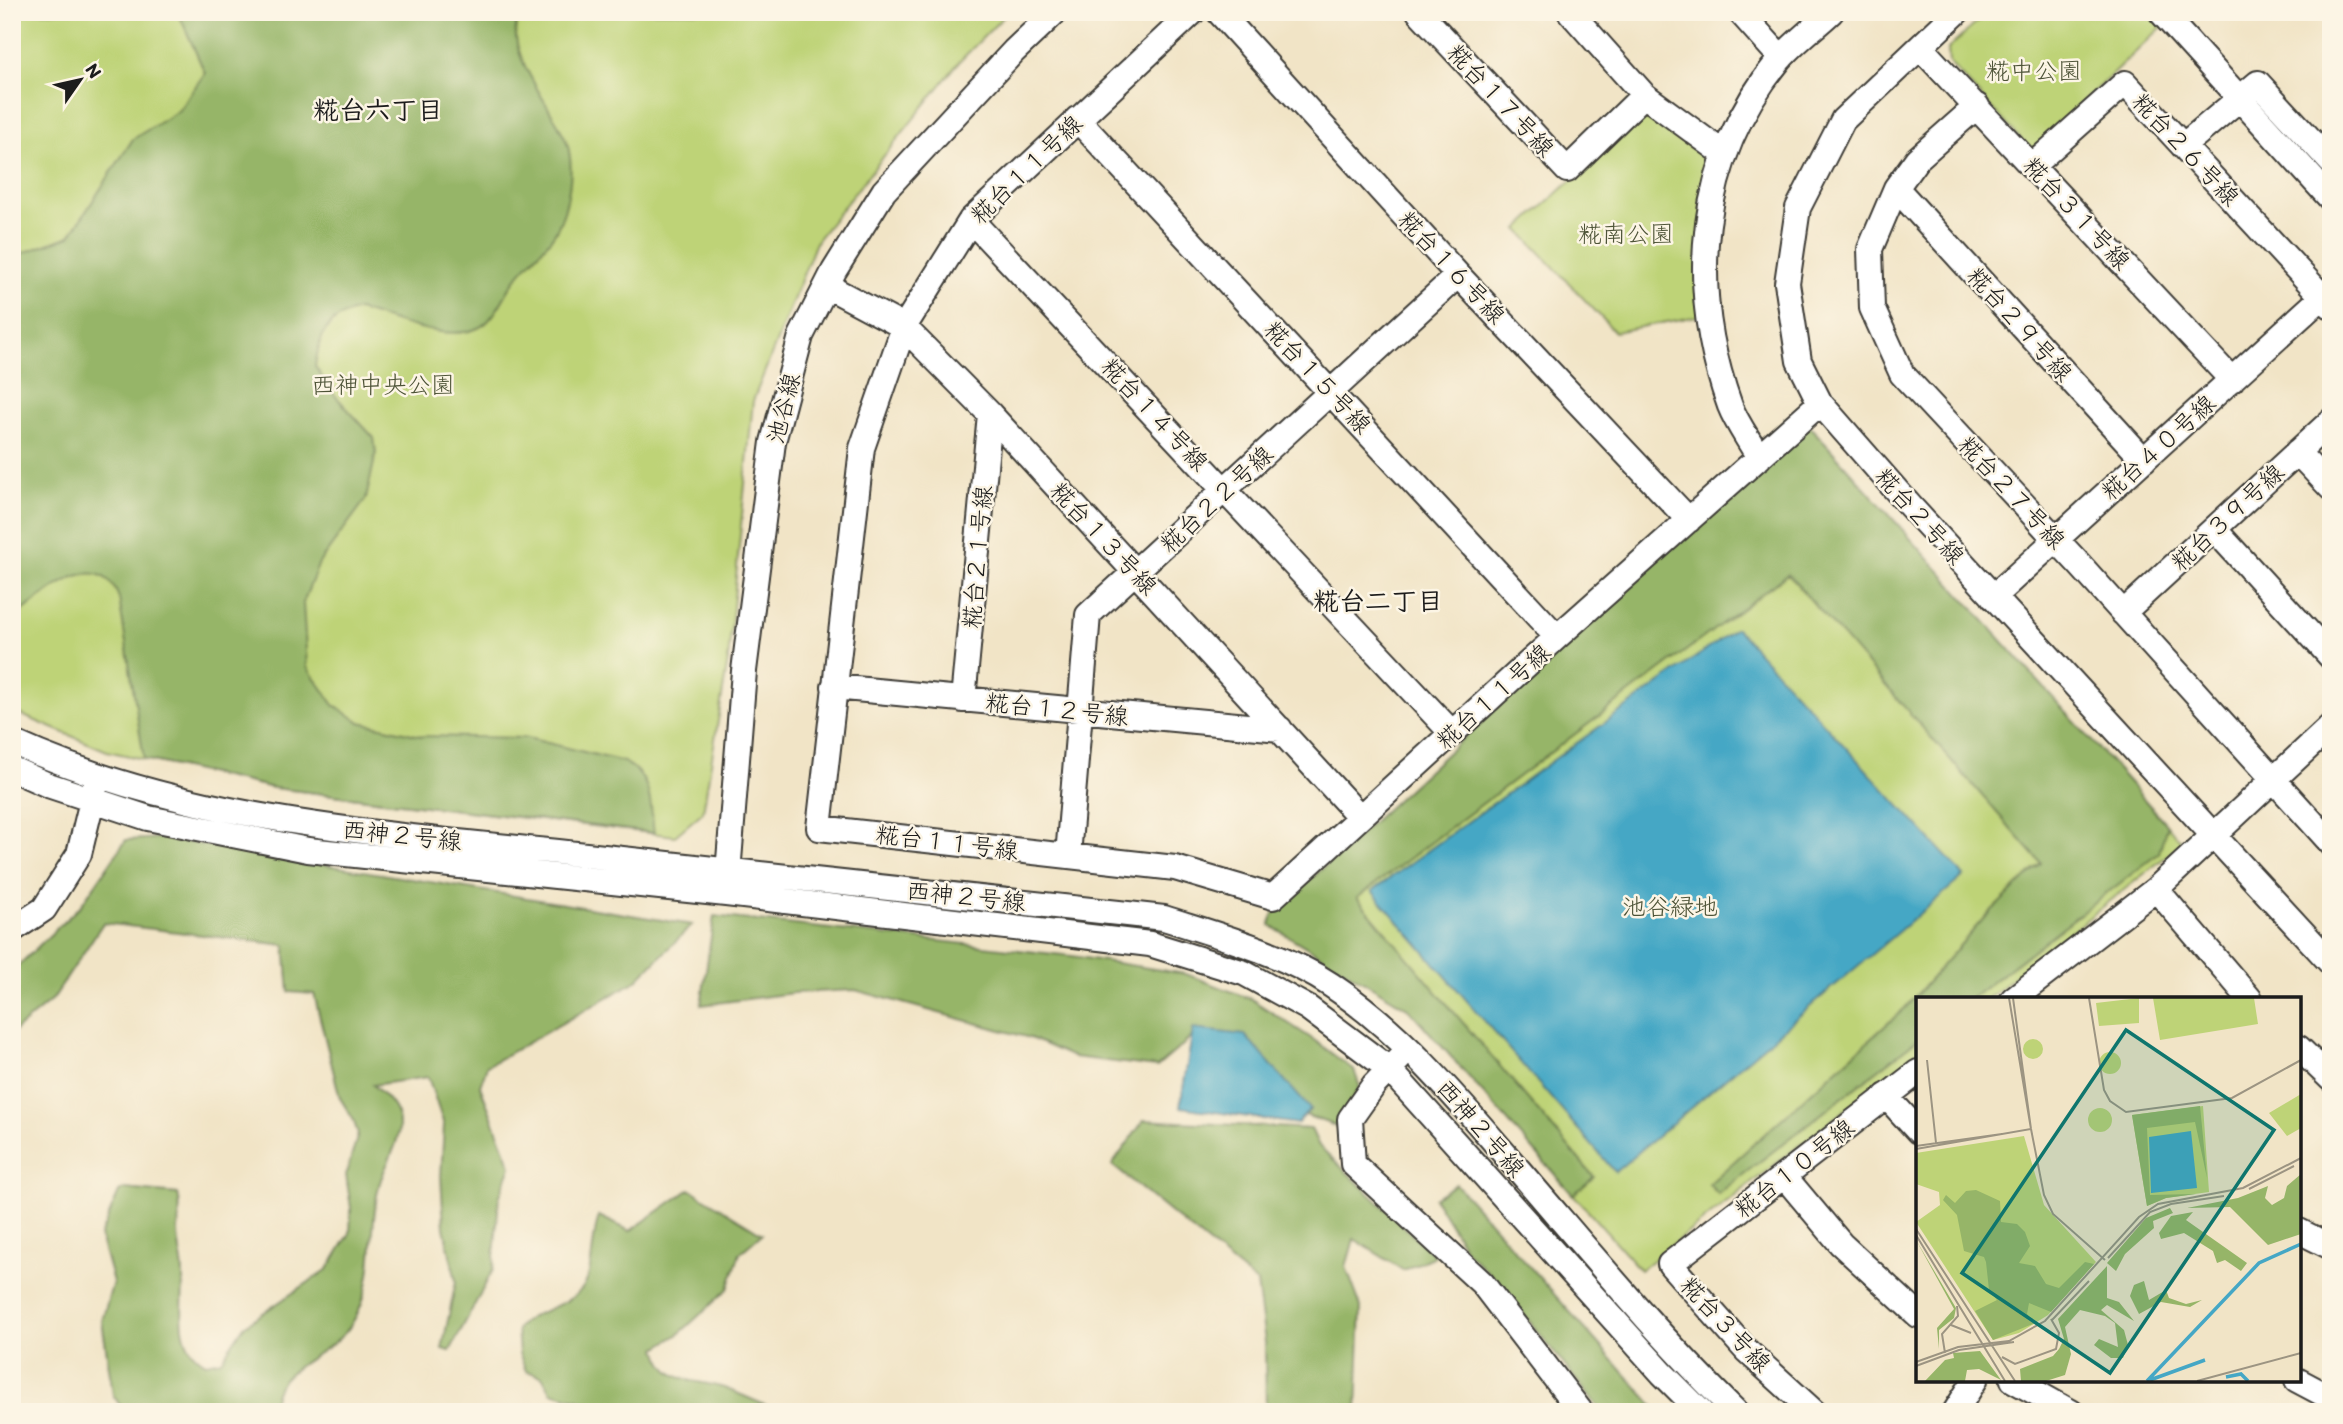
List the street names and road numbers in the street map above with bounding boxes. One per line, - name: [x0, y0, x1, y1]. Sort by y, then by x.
- street label: 糀台１７号線: [1441, 37, 1561, 163]
- street label: 糀台２６号線: [2126, 86, 2246, 212]
- street label: 糀台１１号線: [964, 109, 1088, 229]
- street label: 糀台３１号線: [2017, 150, 2137, 276]
- street label: 糀台１６号線: [1392, 204, 1512, 330]
- street label: 糀台２９号線: [1961, 261, 2079, 387]
- street label: 糀台１５号線: [1258, 314, 1378, 440]
- street label: 糀台１４号線: [1095, 351, 1215, 477]
- street label: 池谷線: [760, 370, 806, 446]
- street label: 糀台４０号線: [2095, 388, 2221, 506]
- street label: 糀台２７号線: [1952, 429, 2072, 555]
- street label: 糀台２２号線: [1153, 439, 1279, 559]
- street label: 糀台３９号線: [2164, 457, 2290, 577]
- street label: 糀台２号線: [1869, 462, 1971, 570]
- street label: 糀台１３号線: [1044, 475, 1164, 601]
- street label: 糀台２１号線: [956, 484, 998, 630]
- street label: 糀台１１号線: [1430, 637, 1556, 755]
- street label: 糀台１２号線: [984, 687, 1130, 731]
- street label: 西神２号線: [341, 814, 463, 856]
- street label: 糀台１１号線: [874, 819, 1020, 865]
- street label: 西神２号線: [905, 875, 1027, 917]
- street label: 西神２号線: [1431, 1073, 1531, 1183]
- street label: 糀台１０号線: [1728, 1112, 1860, 1224]
- street label: 糀台３号線: [1674, 1270, 1778, 1378]

